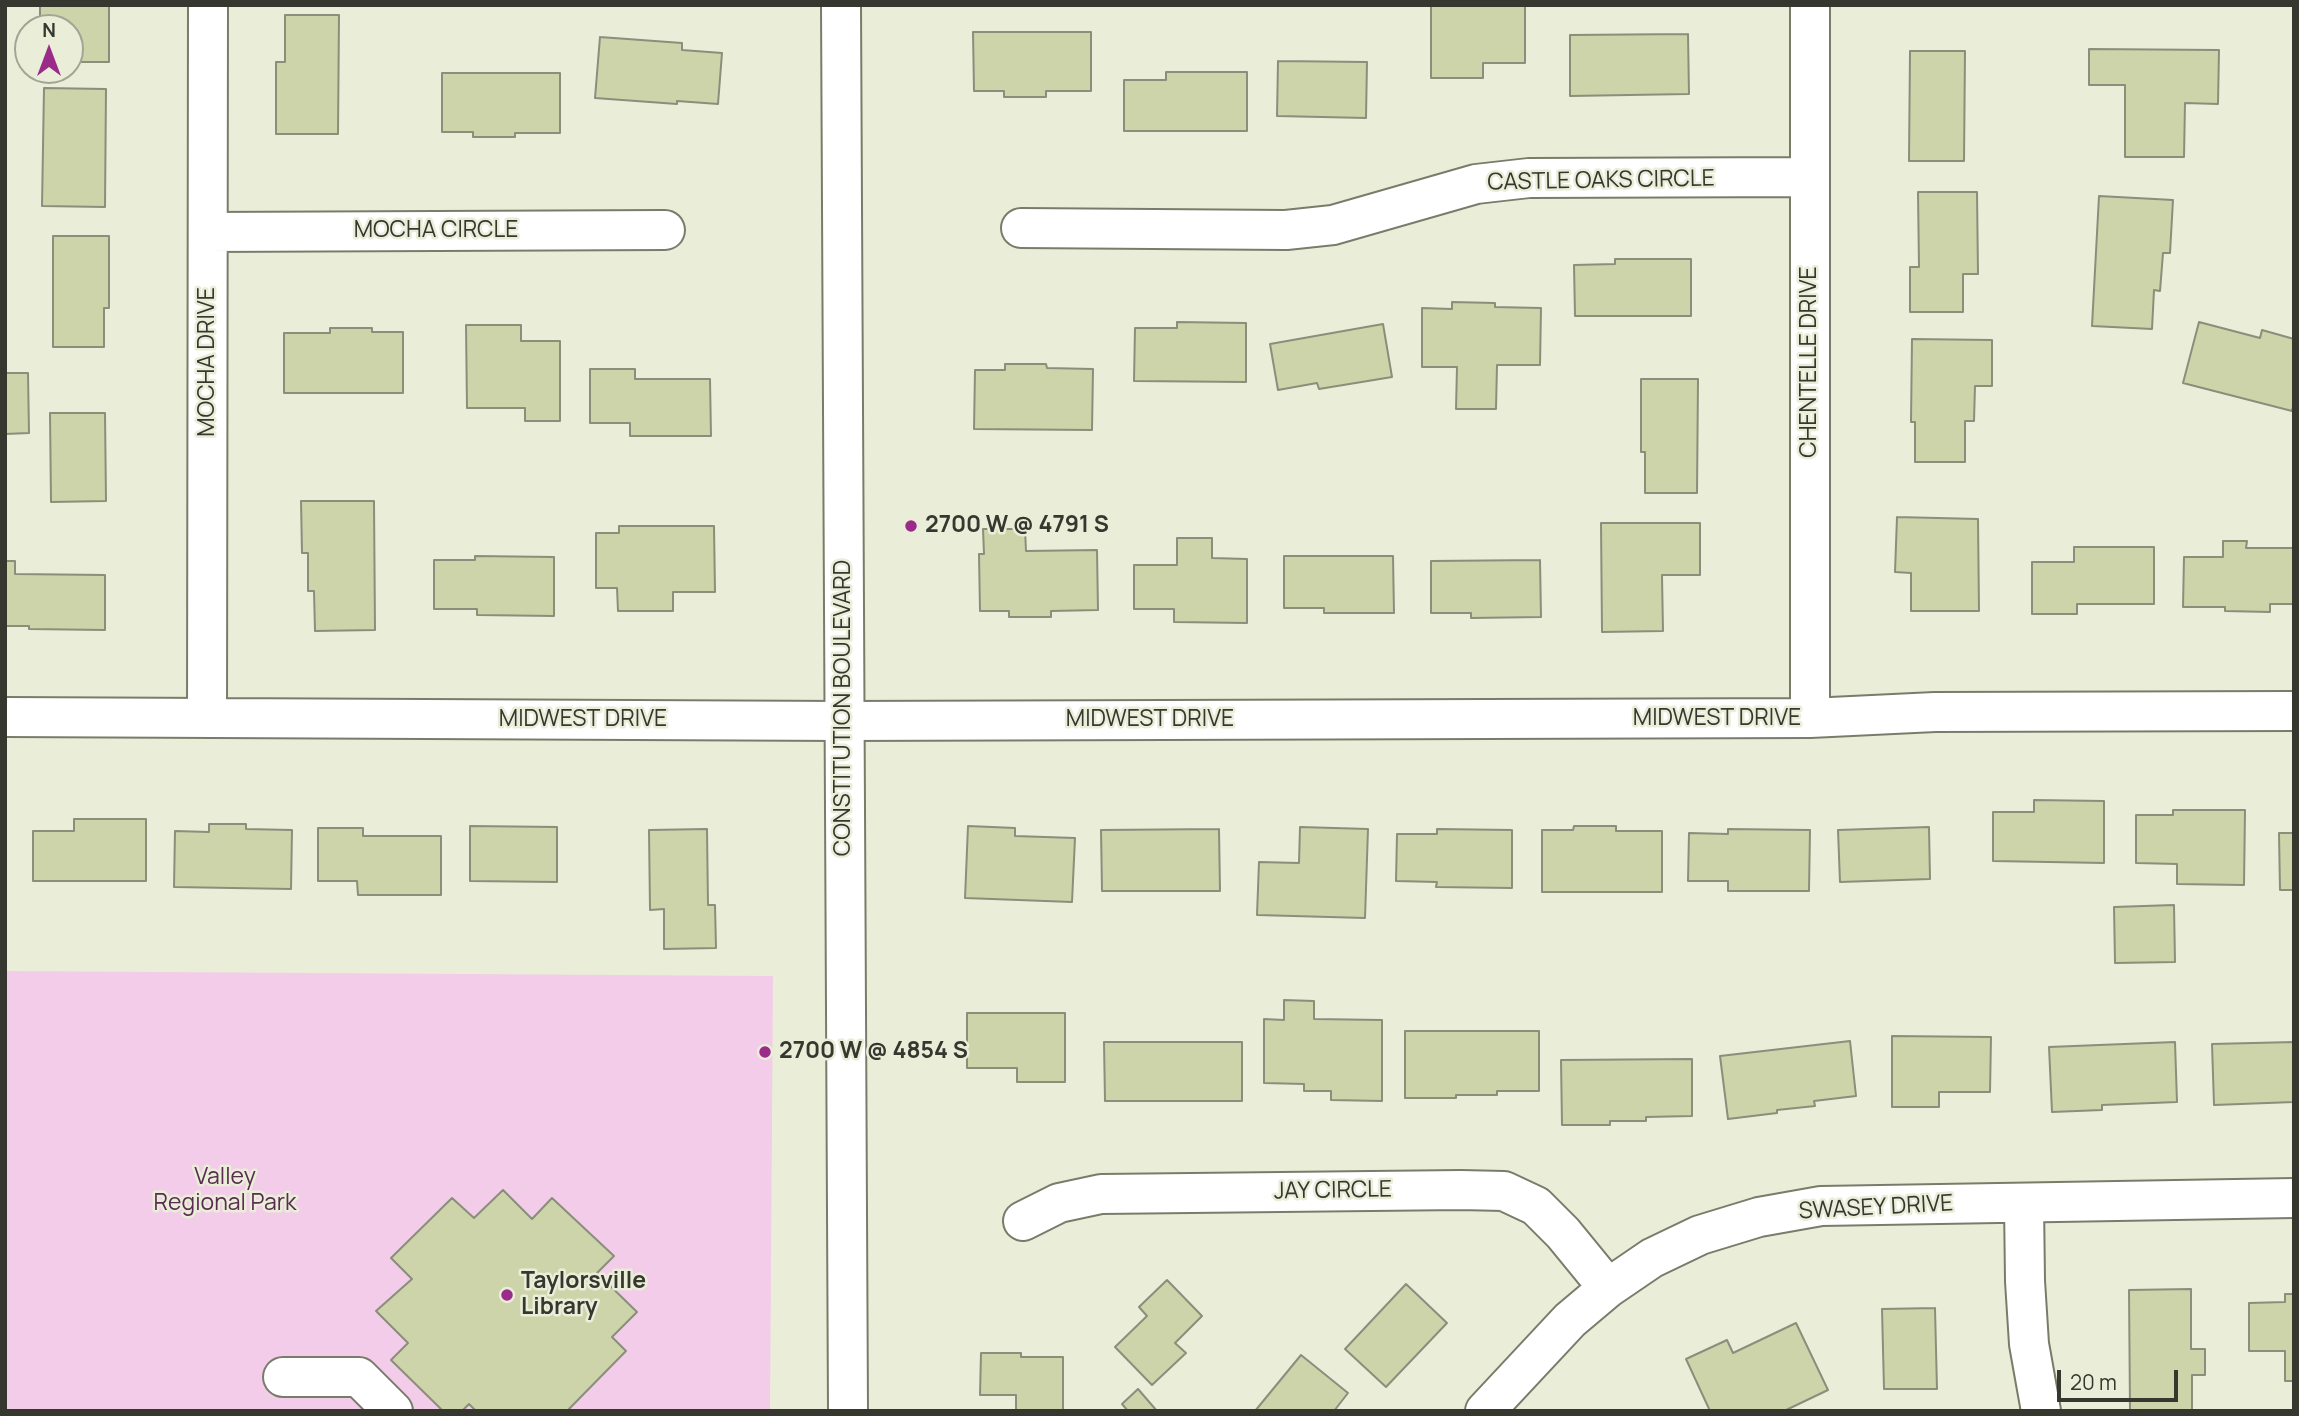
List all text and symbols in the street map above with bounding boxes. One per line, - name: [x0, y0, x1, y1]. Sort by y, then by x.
- north arrow: [14, 14, 84, 84]
- text: N: [42, 17, 56, 43]
- street label: CASTLE OAKS CIRCLE: [1487, 165, 1715, 197]
- street label: MOCHA CIRCLE: [354, 217, 518, 245]
- street label: CHENTELLE DRIVE: [1796, 266, 1824, 458]
- street label: MOCHA DRIVE: [194, 287, 222, 437]
- place label: 2700 W @ 4791 S: [925, 512, 1109, 540]
- marker: 2700 W @ 4791 S: [903, 518, 919, 534]
- street label: CONSTITUTION BOULEVARD: [830, 560, 858, 856]
- street label: MIDWEST DRIVE: [1633, 705, 1801, 733]
- street label: MIDWEST DRIVE: [499, 706, 667, 734]
- street label: MIDWEST DRIVE: [1066, 706, 1234, 734]
- place label: 2700 W @ 4854 S: [779, 1038, 968, 1066]
- marker: 2700 W @ 4854 S: [757, 1044, 773, 1060]
- park label: Valley Regional Park: [154, 1164, 296, 1218]
- street label: JAY CIRCLE: [1274, 1176, 1392, 1206]
- street label: SWASEY DRIVE: [1798, 1190, 1954, 1226]
- place label: Taylorsville Library: [521, 1268, 646, 1322]
- marker: Taylorsville Library: [499, 1287, 515, 1303]
- scale bar: [2061, 1356, 2182, 1400]
- text: 20 m: [2070, 1368, 2117, 1396]

